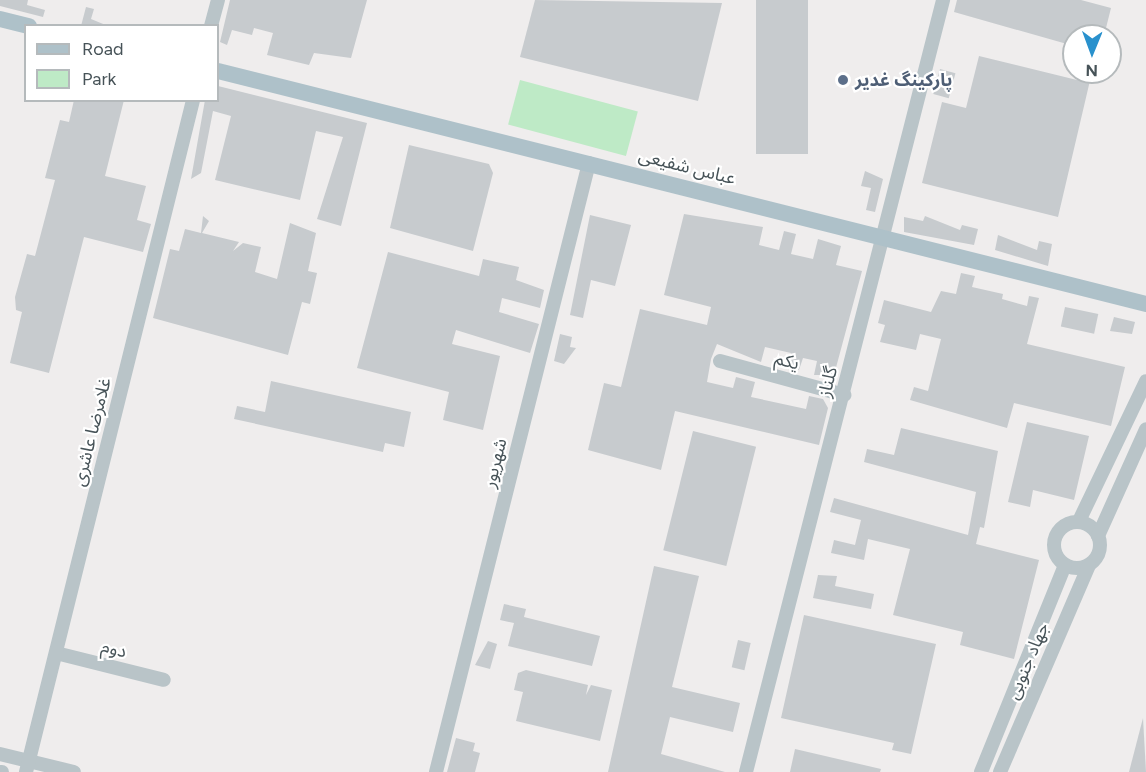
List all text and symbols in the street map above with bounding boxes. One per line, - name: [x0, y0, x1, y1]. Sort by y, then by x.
- legend: [24, 24, 219, 102]
- north arrow: [1062, 24, 1122, 84]
- text: Road: [82, 38, 123, 60]
- text: N: [1085, 61, 1098, 80]
- text: Park: [82, 68, 116, 90]
- place label: پارکینگ غدیر: [855, 69, 953, 91]
- marker: پارکینگ غدیر: [836, 73, 850, 87]
- street label: عباس شفیعی: [636, 145, 738, 189]
- street label: یکم: [772, 347, 802, 375]
- street label: گلناز: [814, 364, 842, 400]
- street label: غلامرضا عاشری: [68, 376, 116, 488]
- street label: شهریور: [478, 436, 512, 490]
- street label: جهاد جنوبی: [1002, 619, 1054, 703]
- street label: دوم: [99, 635, 129, 663]

